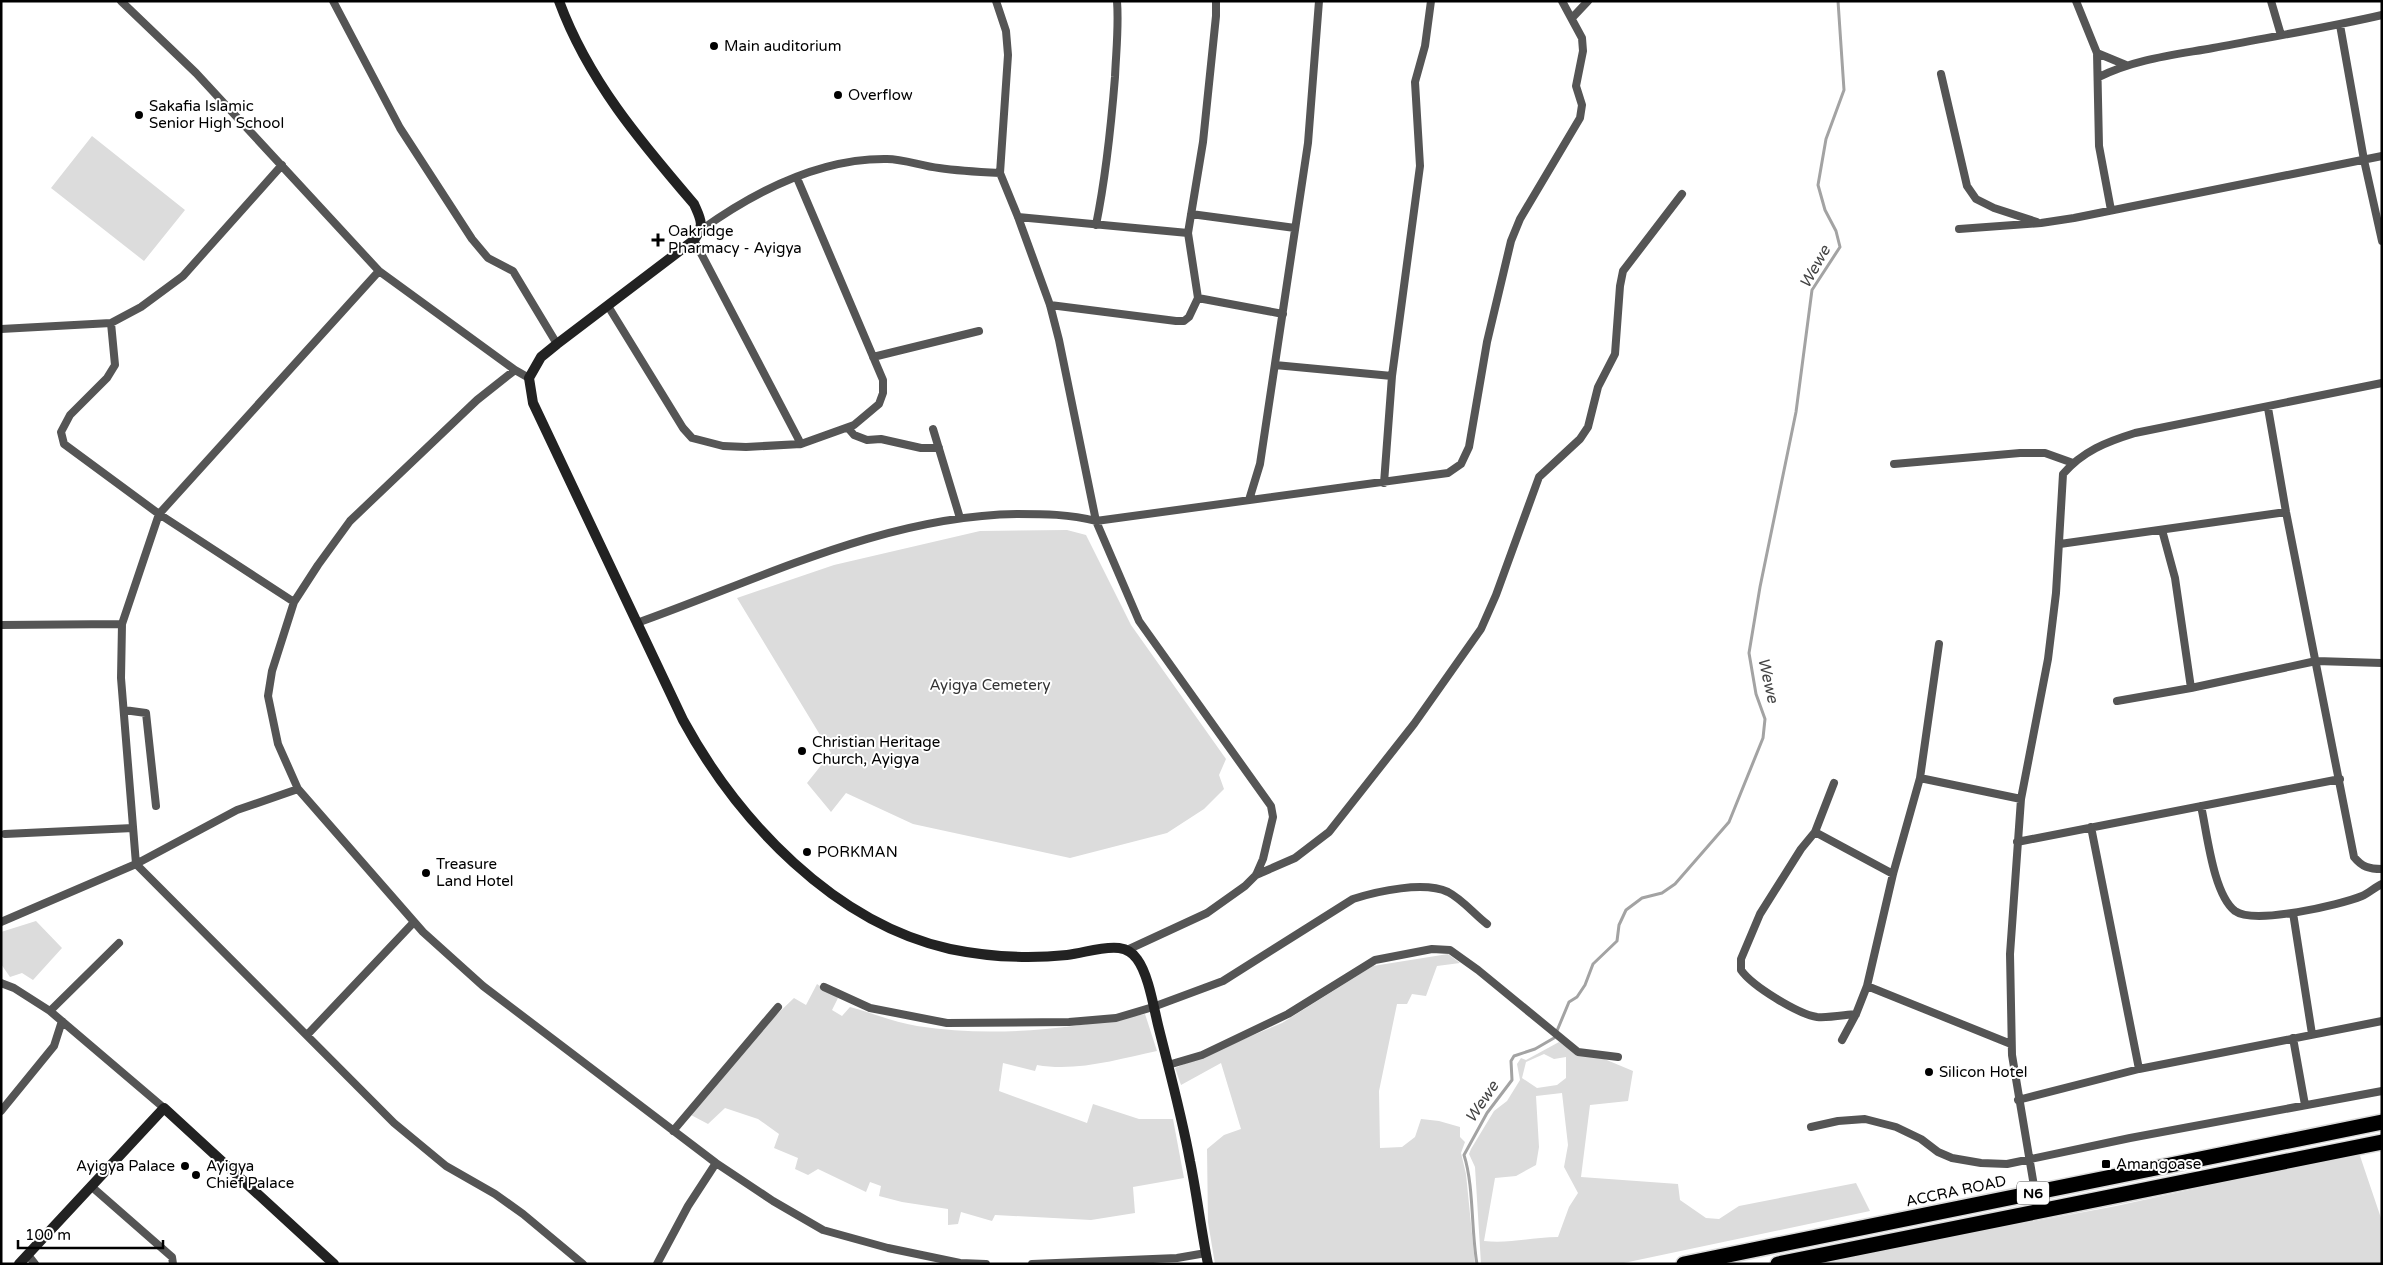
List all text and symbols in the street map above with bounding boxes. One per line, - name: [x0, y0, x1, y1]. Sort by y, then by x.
- place label: Main auditorium: [724, 37, 842, 55]
- marker: Main auditorium: [708, 40, 720, 52]
- place label: Overflow: [848, 86, 913, 104]
- marker: Overflow: [832, 89, 844, 101]
- place label: Sakafia Islamic Senior High School: [149, 97, 284, 132]
- marker: Sakafia Islamic Senior High School: [133, 109, 145, 121]
- place label: Oakridge Pharmacy - Ayigya: [668, 222, 802, 257]
- marker: Oakridge Pharmacy - Ayigya: [652, 234, 664, 246]
- water label: Wewe: [1795, 241, 1835, 292]
- water label: Wewe: [1753, 655, 1783, 706]
- park label: Ayigya Cemetery: [929, 676, 1051, 694]
- place label: Christian Heritage Church, Ayigya: [812, 733, 940, 768]
- marker: Christian Heritage Church, Ayigya: [796, 745, 808, 757]
- place label: PORKMAN: [817, 843, 898, 861]
- marker: PORKMAN: [801, 846, 813, 858]
- place label: Treasure Land Hotel: [436, 855, 514, 890]
- marker: Treasure Land Hotel: [420, 867, 432, 879]
- place label: Silicon Hotel: [1939, 1063, 2027, 1081]
- marker: Silicon Hotel: [1923, 1066, 1935, 1078]
- water label: Wewe: [1461, 1077, 1504, 1127]
- place label: Amangoase: [2116, 1155, 2201, 1173]
- place label: Ayigya Palace: [76, 1157, 175, 1175]
- place label: Ayigya Chief Palace: [206, 1157, 294, 1192]
- marker: Amangoase: [2100, 1158, 2112, 1170]
- marker: Ayigya Palace: [179, 1160, 191, 1172]
- marker: Ayigya Chief Palace: [190, 1169, 202, 1181]
- street label: ACCRA ROAD: [1904, 1172, 2008, 1210]
- road number: N6: [2017, 1182, 2049, 1204]
- scale bar: [18, 1218, 162, 1250]
- text: 100 m: [25, 1226, 71, 1244]

